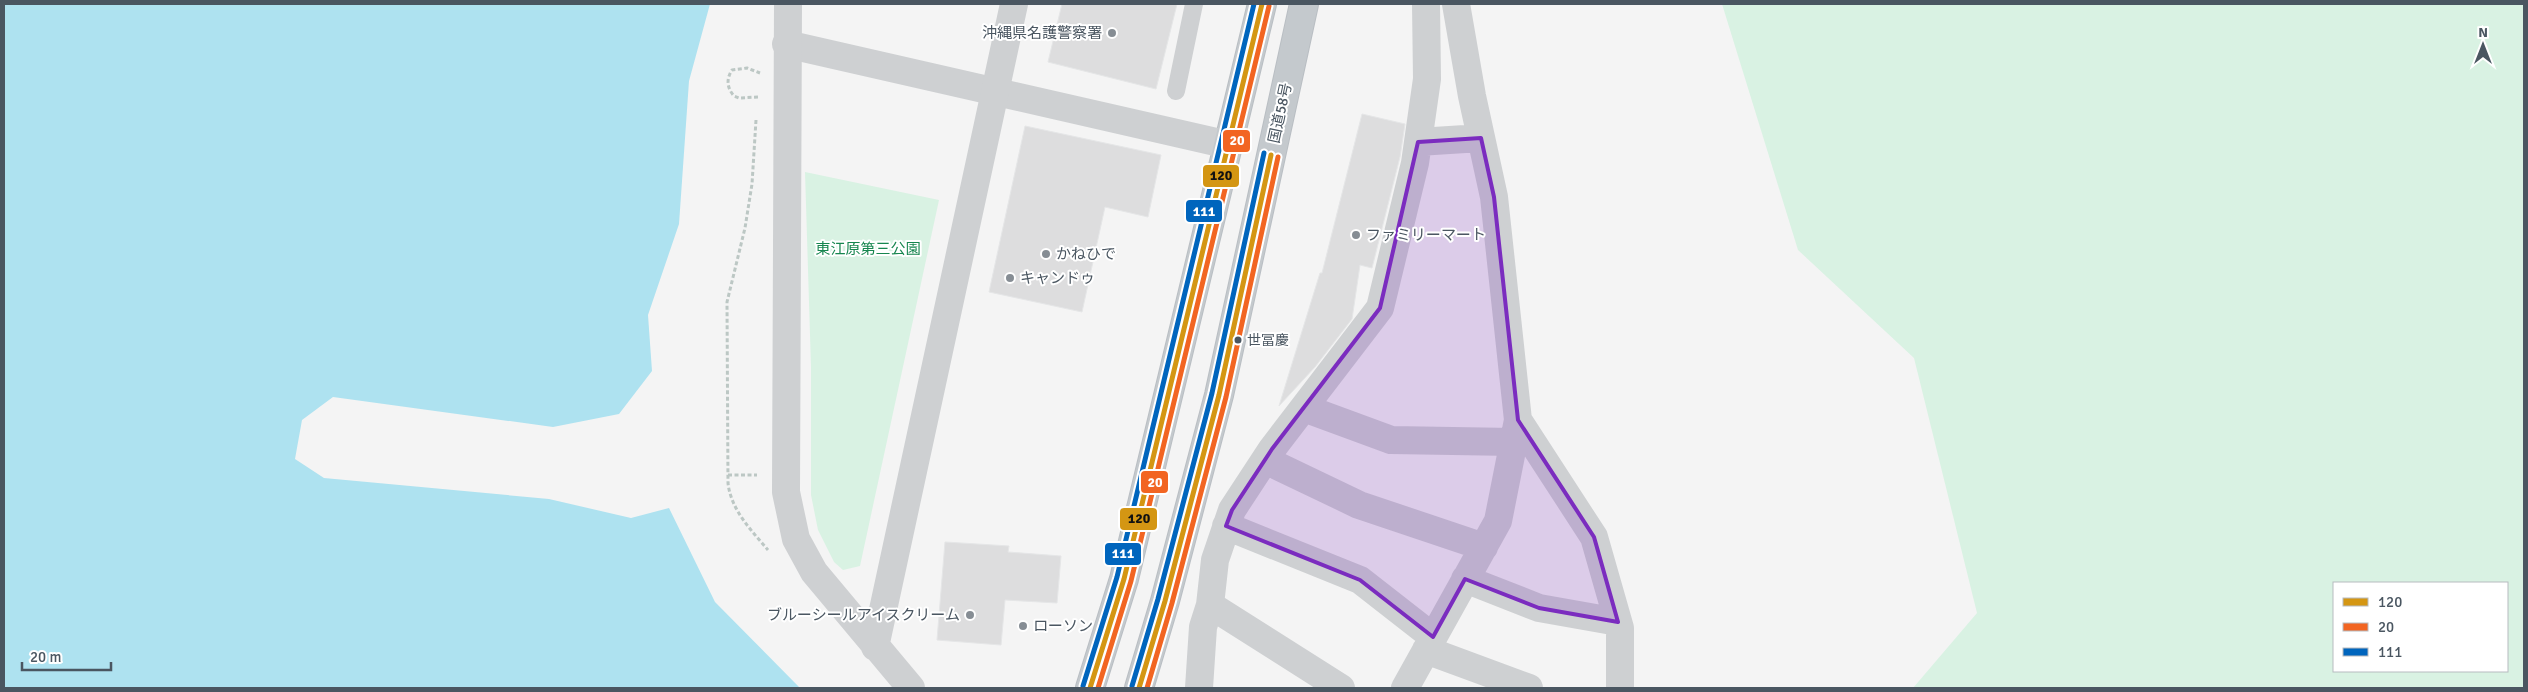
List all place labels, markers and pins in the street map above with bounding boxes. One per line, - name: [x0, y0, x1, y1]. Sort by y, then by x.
- place label: 沖縄県名護警察署: [982, 24, 1102, 42]
- marker: 沖縄県名護警察署: [1106, 27, 1118, 39]
- place label: ファミリーマート: [1366, 226, 1486, 244]
- marker: ファミリーマート: [1350, 229, 1362, 241]
- place label: かねひで: [1056, 245, 1116, 263]
- marker: かねひで: [1040, 248, 1052, 260]
- place label: キャンドゥ: [1020, 269, 1095, 287]
- marker: キャンドゥ: [1004, 272, 1016, 284]
- place label: 世冨慶: [1247, 332, 1289, 349]
- marker: 世冨慶: [1233, 335, 1243, 345]
- place label: ブルーシールアイスクリーム: [767, 606, 960, 624]
- marker: ブルーシールアイスクリーム: [964, 609, 976, 621]
- place label: ローソン: [1033, 617, 1093, 635]
- marker: ローソン: [1017, 620, 1029, 632]

